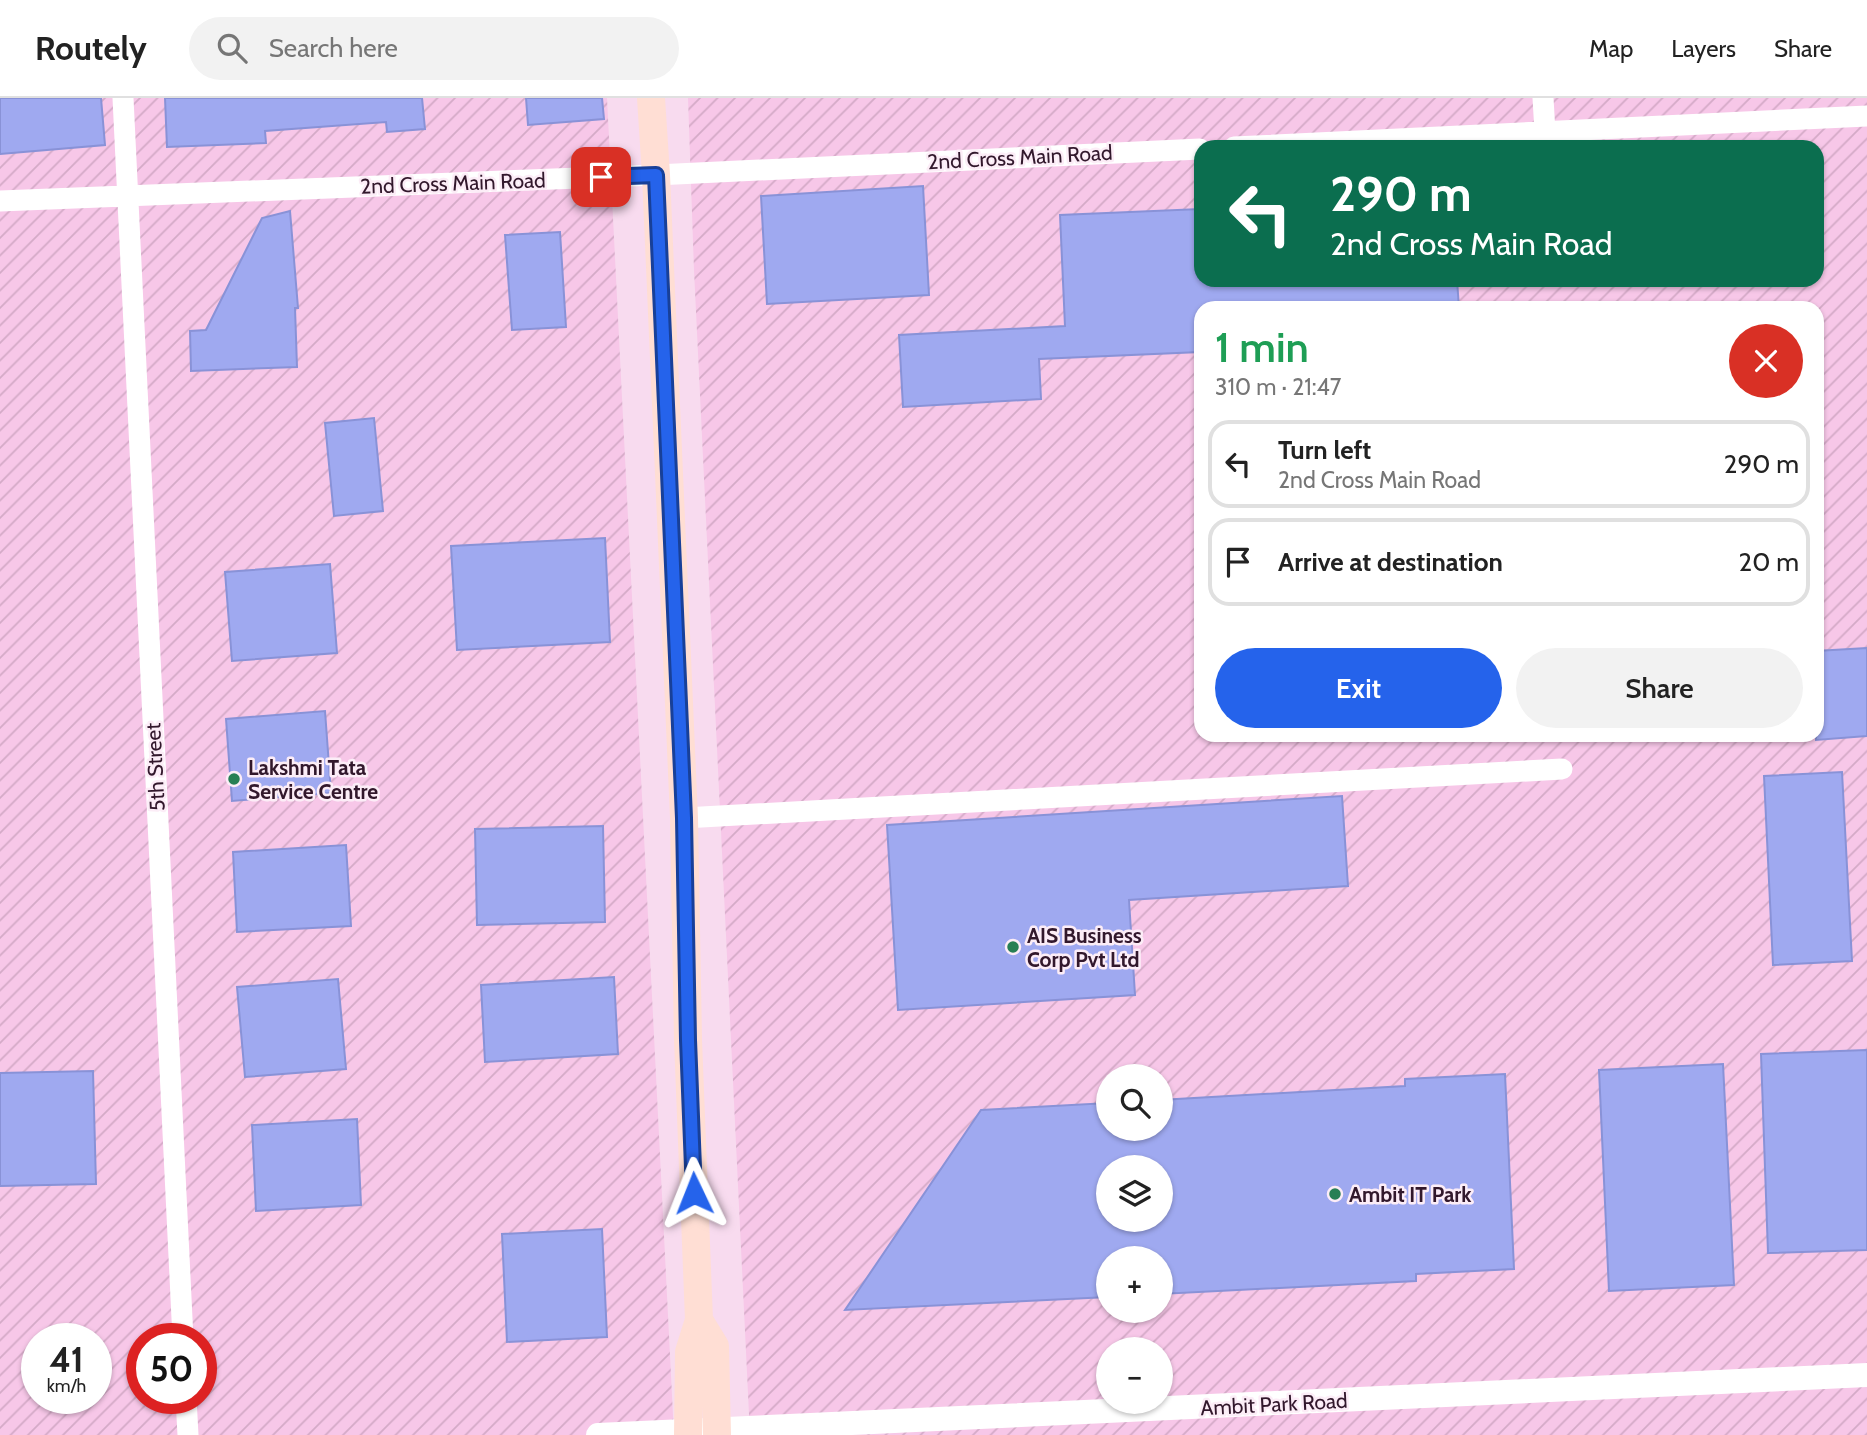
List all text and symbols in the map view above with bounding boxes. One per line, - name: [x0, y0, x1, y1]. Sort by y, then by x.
- search box: [189, 17, 679, 80]
- text: Routely: [35, 28, 147, 68]
- icon: search: [213, 29, 251, 67]
- text: Search here: [269, 32, 398, 64]
- text: Map: [1589, 34, 1633, 63]
- text: Layers: [1671, 34, 1736, 63]
- text: Share: [1774, 34, 1832, 63]
- street label: 2nd Cross Main Road: [927, 140, 1113, 174]
- pin: [571, 147, 631, 207]
- icon: arrive: [582, 158, 620, 196]
- text: 290 m: [1330, 164, 1472, 223]
- street label: 2nd Cross Main Road: [360, 167, 546, 199]
- icon: left: [1215, 168, 1306, 259]
- text: 2nd Cross Main Road: [1330, 224, 1613, 263]
- text: 1 min: [1215, 321, 1309, 373]
- button: close: [1729, 324, 1803, 398]
- text: 310 m · 21:47: [1215, 373, 1341, 401]
- text: Turn left: [1278, 434, 1371, 466]
- icon: left: [1219, 445, 1257, 483]
- text: 290 m: [1724, 448, 1799, 480]
- text: 2nd Cross Main Road: [1278, 466, 1481, 494]
- icon: arrive: [1219, 543, 1257, 581]
- text: Arrive at destination: [1278, 546, 1503, 578]
- text: 20 m: [1739, 546, 1799, 578]
- button: Exit: [1215, 648, 1502, 728]
- button: Share: [1516, 648, 1803, 728]
- street label: 5th Street: [140, 722, 170, 812]
- place label: Lakshmi Tata Service Centre: [248, 755, 378, 804]
- marker: Lakshmi Tata Service Centre: [226, 771, 242, 787]
- place label: AIS Business Corp Pvt Ltd: [1027, 923, 1142, 972]
- marker: AIS Business Corp Pvt Ltd: [1005, 939, 1021, 955]
- map controls: [1096, 1064, 1173, 1414]
- button: search: [1096, 1064, 1173, 1141]
- button: layers: [1096, 1155, 1173, 1232]
- position arrow: [657, 1156, 731, 1230]
- place label: Ambit IT Park: [1349, 1182, 1472, 1207]
- marker: Ambit IT Park: [1327, 1186, 1343, 1202]
- button: +: [1096, 1246, 1173, 1323]
- speed limit sign: 50: [126, 1323, 217, 1414]
- button: −: [1096, 1337, 1173, 1414]
- text: 41: [49, 1338, 84, 1381]
- text: km/h: [47, 1375, 86, 1397]
- street label: Ambit Park Road: [1200, 1388, 1348, 1420]

